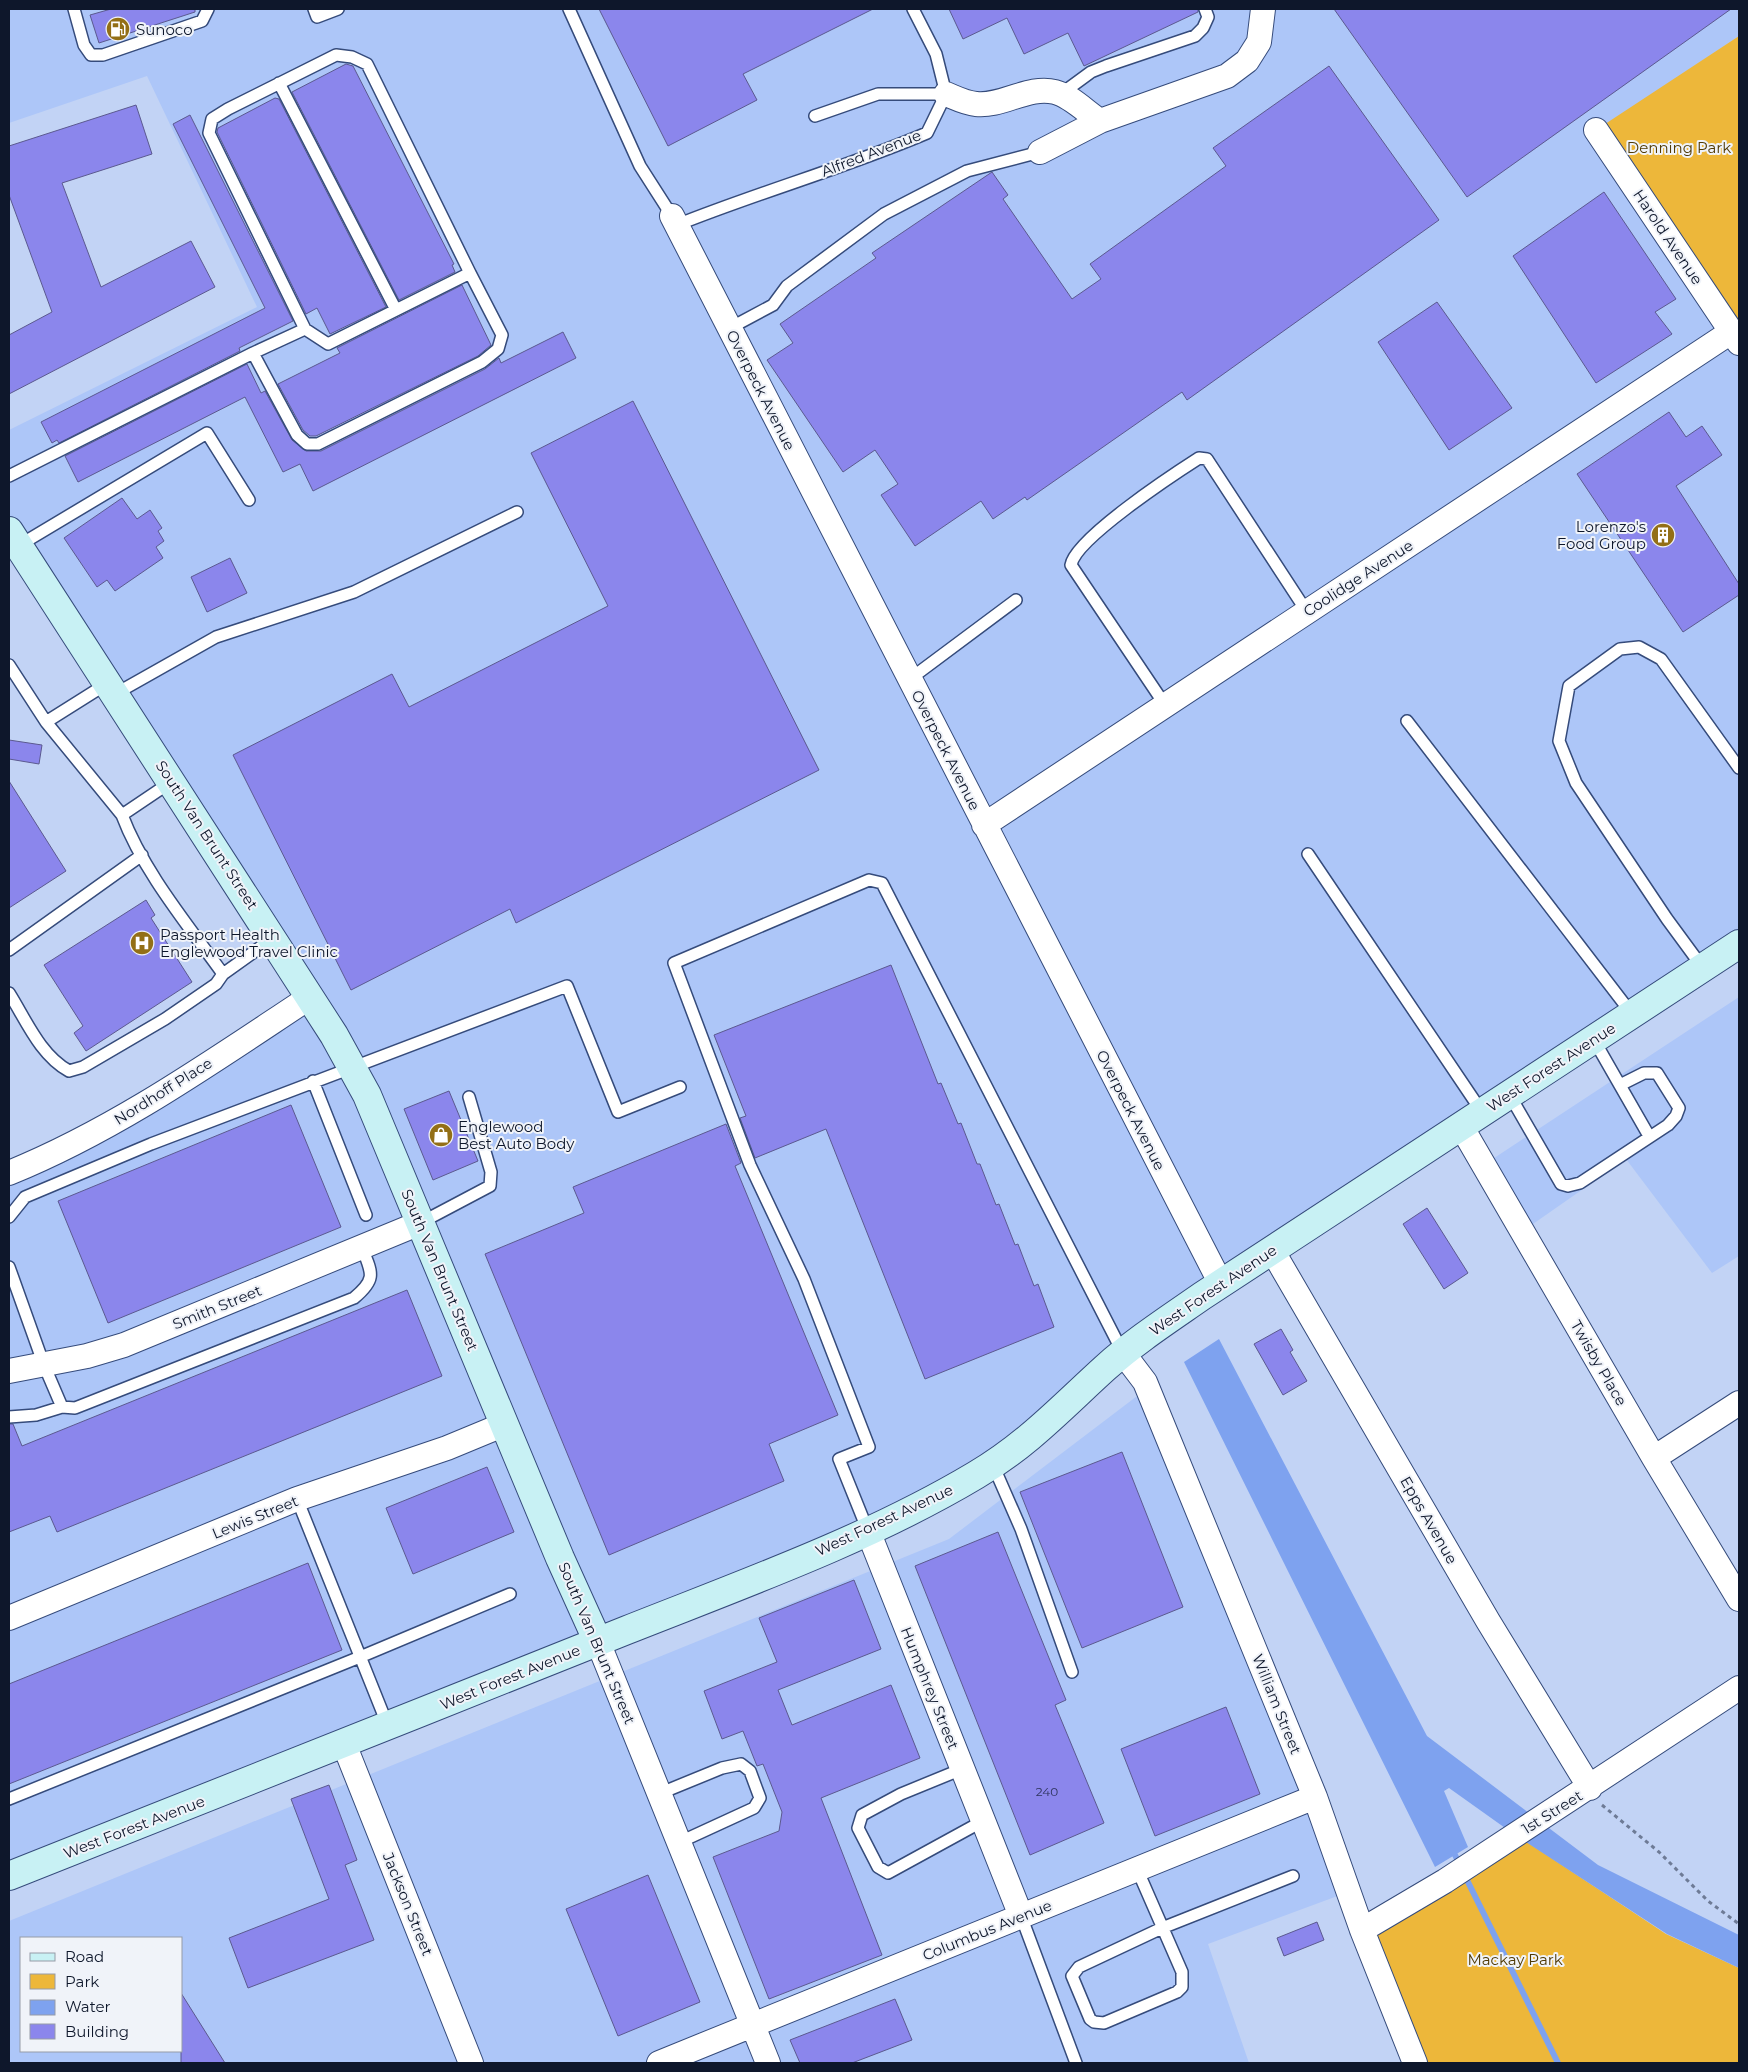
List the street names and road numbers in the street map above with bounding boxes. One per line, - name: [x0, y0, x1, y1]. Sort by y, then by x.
- street label: Alfred Avenue: [818, 125, 924, 181]
- street label: Harold Avenue: [1629, 186, 1707, 288]
- street label: Overpeck Avenue: [722, 327, 800, 453]
- street label: Coolidge Avenue: [1299, 535, 1417, 621]
- street label: Overpeck Avenue: [907, 687, 985, 813]
- street label: South Van Brunt Street: [152, 757, 262, 913]
- street label: West Forest Avenue: [1483, 1018, 1619, 1116]
- street label: Overpeck Avenue: [1092, 1047, 1170, 1173]
- street label: Nordhoff Place: [110, 1053, 216, 1129]
- street label: South Van Brunt Street: [397, 1186, 483, 1354]
- street label: West Forest Avenue: [1146, 1240, 1280, 1340]
- street label: Smith Street: [170, 1280, 264, 1334]
- street label: Twisby Place: [1567, 1317, 1631, 1409]
- street label: Epps Avenue: [1396, 1473, 1462, 1567]
- street label: West Forest Avenue: [812, 1480, 956, 1560]
- street label: Lewis Street: [209, 1491, 301, 1543]
- street label: South Van Brunt Street: [554, 1559, 640, 1727]
- street label: Humphrey Street: [897, 1624, 963, 1752]
- street label: West Forest Avenue: [437, 1640, 583, 1714]
- street label: William Street: [1248, 1651, 1306, 1757]
- street label: 1st Street: [1518, 1786, 1586, 1838]
- street label: West Forest Avenue: [61, 1791, 207, 1863]
- street label: Jackson Street: [378, 1849, 437, 1958]
- street label: Columbus Avenue: [920, 1895, 1054, 1965]

